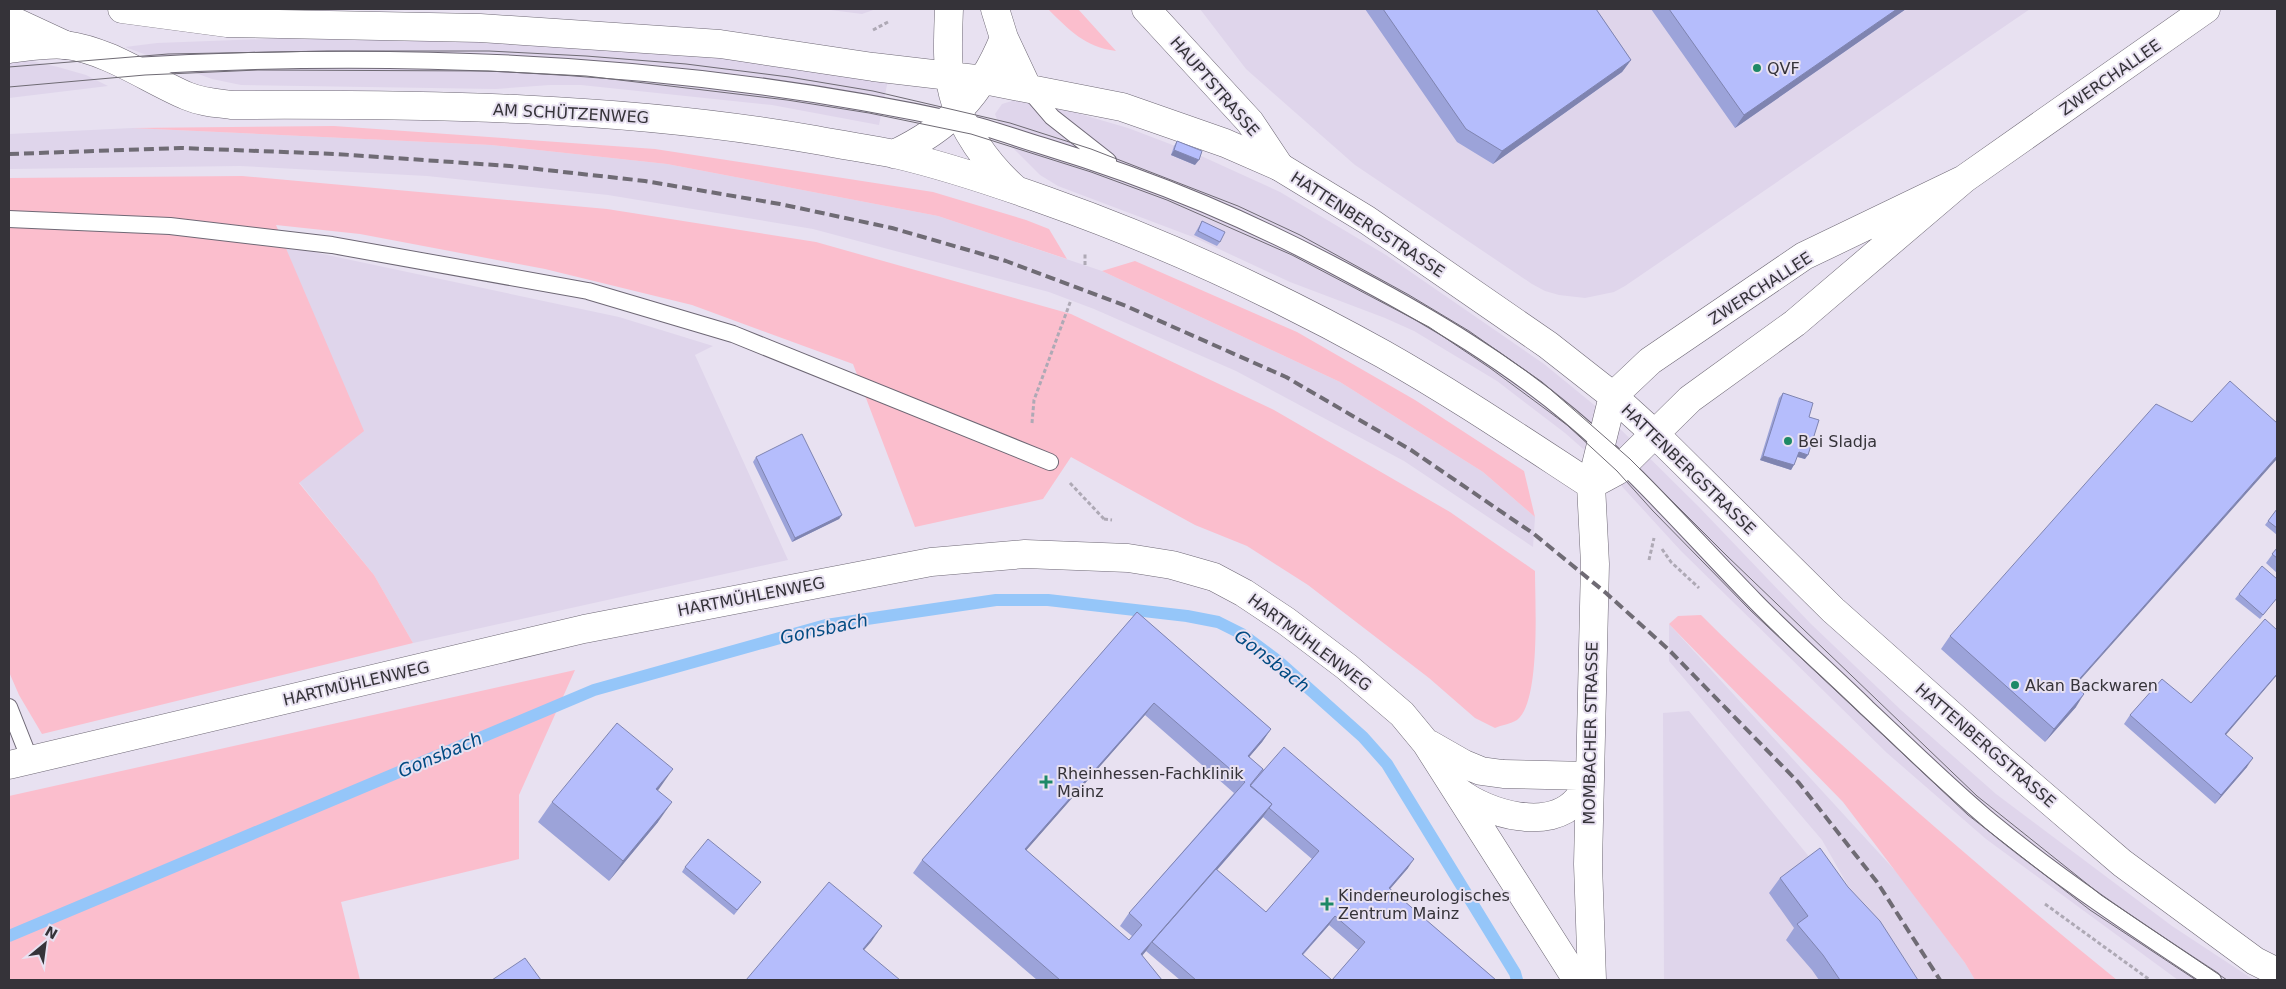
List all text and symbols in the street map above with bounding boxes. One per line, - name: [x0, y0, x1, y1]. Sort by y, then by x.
- street label: HAUPTSTRASSE: [1166, 33, 1263, 140]
- street label: ZWERCHALLEE: [2056, 35, 2165, 119]
- place label: QVF: [1767, 59, 1800, 78]
- marker: QVF: [1751, 62, 1763, 74]
- street label: AM SCHÜTZENWEG: [493, 100, 649, 127]
- street label: HATTENBERGSTRASSE: [1287, 168, 1448, 281]
- street label: ZWERCHALLEE: [1705, 248, 1816, 329]
- street label: HATTENBERGSTRASSE: [1618, 400, 1760, 539]
- place label: Bei Sladja: [1798, 432, 1877, 451]
- marker: Bei Sladja: [1782, 435, 1794, 447]
- street label: HARTMÜHLENWEG: [676, 573, 826, 620]
- street label: HARTMÜHLENWEG: [1244, 590, 1375, 695]
- water label: Gonsbach: [778, 609, 870, 648]
- water label: Gonsbach: [1231, 625, 1314, 696]
- street label: MOMBACHER STRASSE: [1579, 641, 1602, 825]
- street label: HARTMÜHLENWEG: [281, 657, 431, 710]
- place label: Akan Backwaren: [2025, 676, 2158, 695]
- street label: HATTENBERGSTRASSE: [1912, 679, 2060, 811]
- marker: Akan Backwaren: [2009, 679, 2021, 691]
- water label: Gonsbach: [395, 727, 485, 782]
- place label: Rheinhessen-Fachklinik Mainz: [1057, 764, 1244, 801]
- marker: Rheinhessen-Fachklinik Mainz: [1039, 775, 1053, 789]
- place label: Kinderneurologisches Zentrum Mainz: [1338, 886, 1510, 923]
- marker: Kinderneurologisches Zentrum Mainz: [1320, 897, 1334, 911]
- north arrow: [20, 919, 70, 969]
- text: N: [42, 923, 60, 942]

